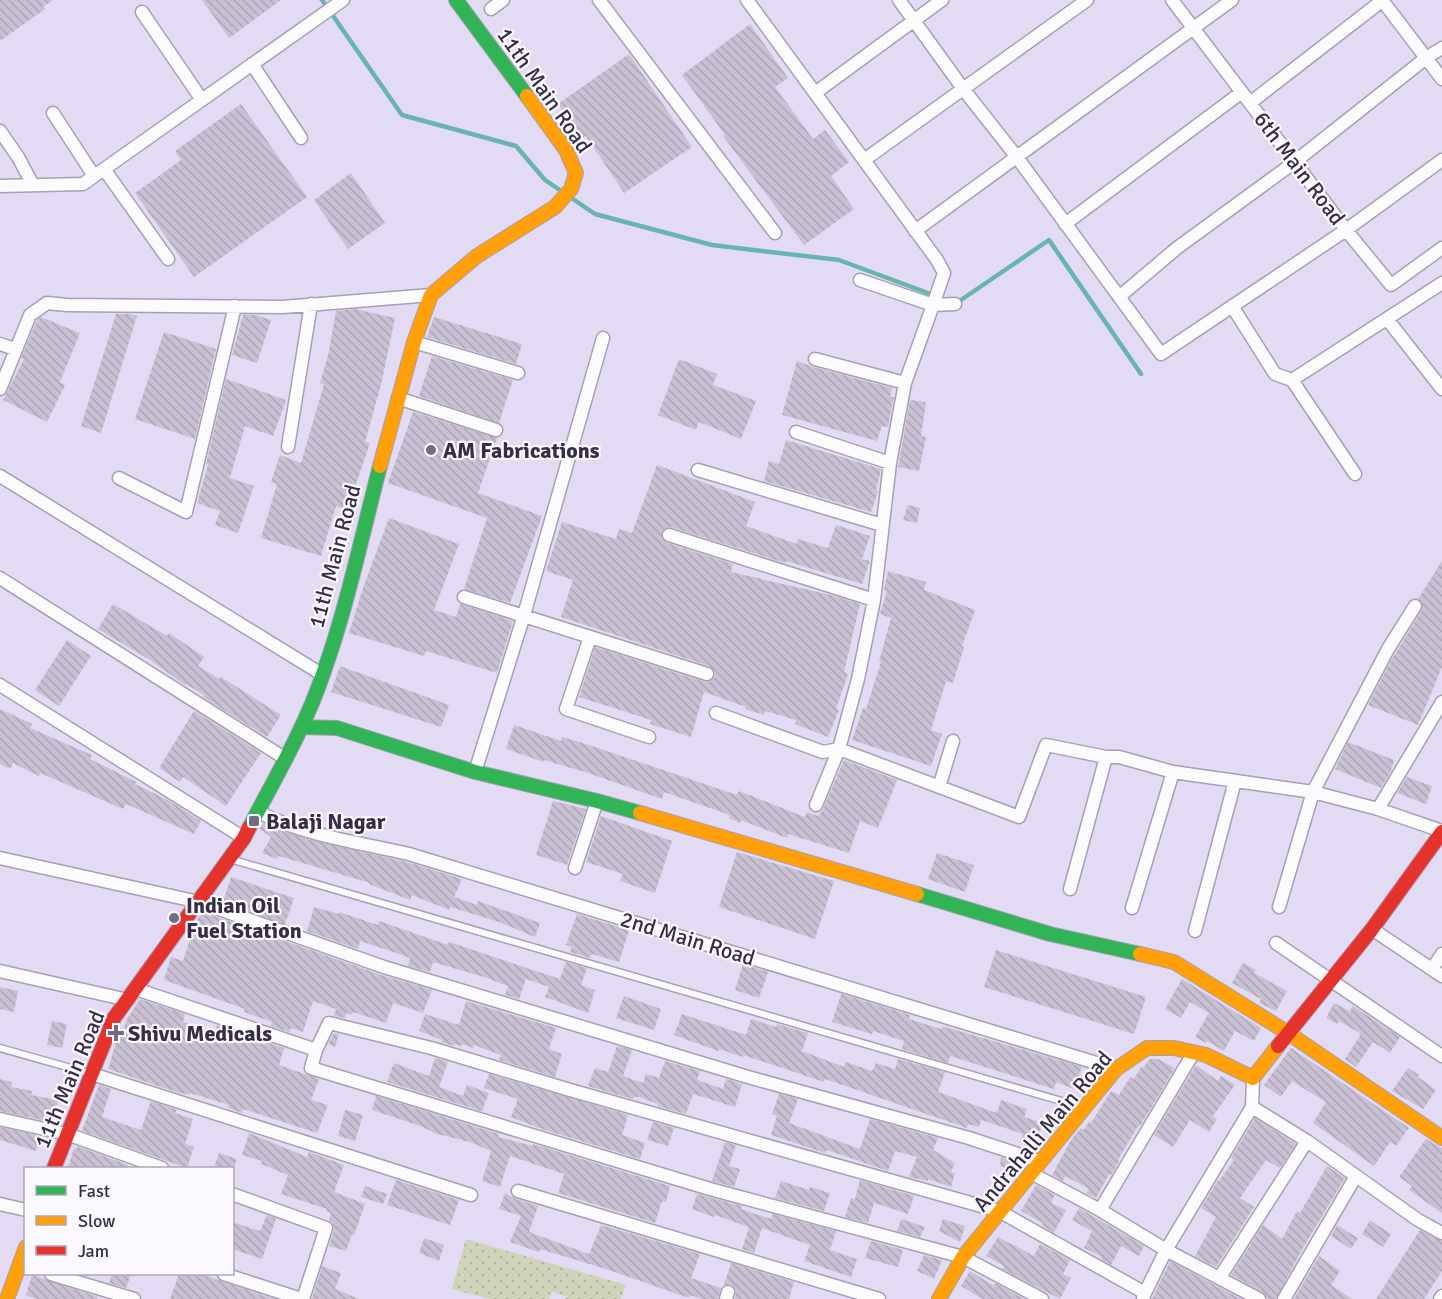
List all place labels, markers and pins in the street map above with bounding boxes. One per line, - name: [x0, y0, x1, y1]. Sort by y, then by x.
- place label: AM Fabrications: [443, 437, 600, 464]
- marker: AM Fabrications: [424, 443, 438, 457]
- place label: Balaji Nagar: [266, 808, 386, 835]
- marker: Balaji Nagar: [247, 814, 261, 828]
- place label: Indian Oil Fuel Station: [186, 892, 302, 944]
- marker: Indian Oil Fuel Station: [167, 911, 181, 925]
- place label: Shivu Medicals: [128, 1020, 272, 1047]
- marker: Shivu Medicals: [109, 1026, 123, 1040]

